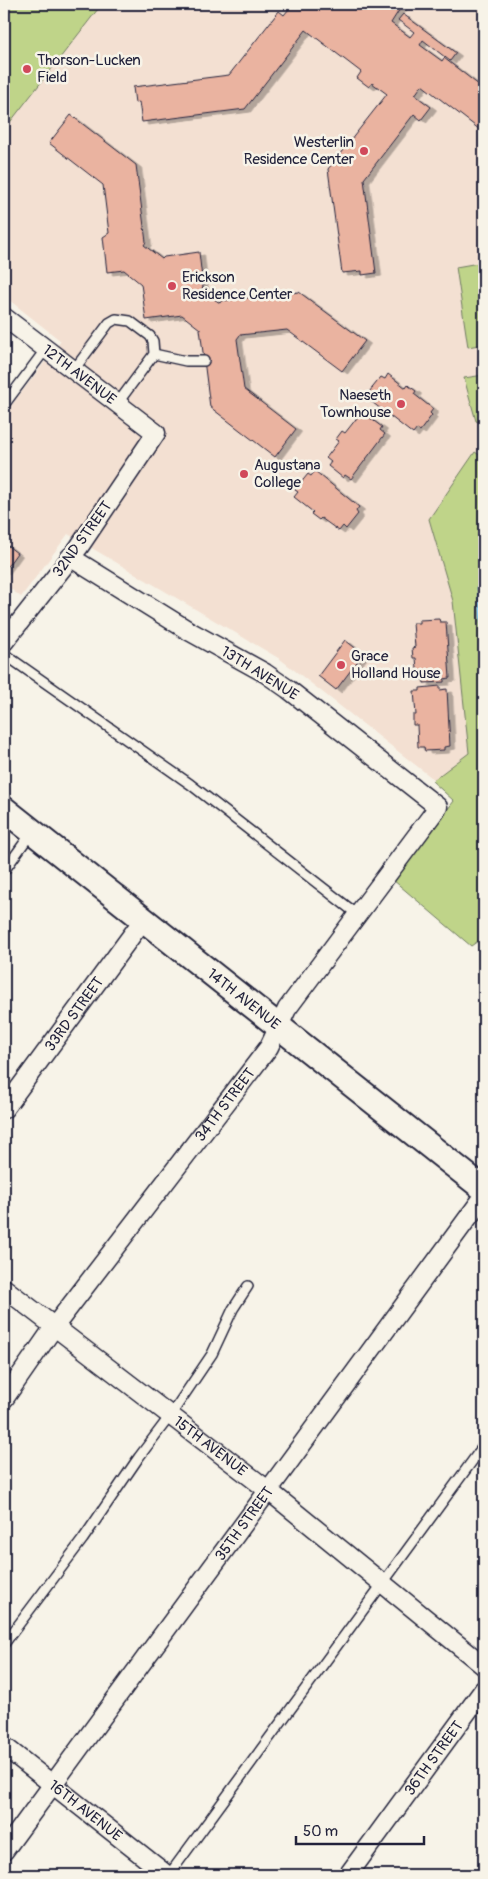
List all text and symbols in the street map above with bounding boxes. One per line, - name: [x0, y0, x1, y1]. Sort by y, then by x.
- place label: Thorson-Lucken Field: [37, 51, 141, 87]
- marker: Thorson-Lucken Field: [21, 63, 33, 75]
- place label: Westerlin Residence Center: [244, 133, 355, 169]
- marker: Westerlin Residence Center: [358, 145, 370, 157]
- place label: Erickson Residence Center: [182, 268, 293, 304]
- marker: Erickson Residence Center: [166, 280, 178, 292]
- street label: 12TH AVENUE: [38, 341, 120, 409]
- place label: Naeseth Townhouse: [320, 386, 392, 422]
- marker: Naeseth Townhouse: [395, 398, 407, 410]
- place label: Augustana College: [254, 456, 321, 492]
- marker: Augustana College: [238, 468, 250, 480]
- street label: 32ND STREET: [48, 498, 116, 581]
- street label: 13TH AVENUE: [217, 642, 302, 705]
- place label: Grace Holland House: [351, 647, 441, 683]
- marker: Grace Holland House: [335, 659, 347, 671]
- street label: 14TH AVENUE: [203, 964, 284, 1034]
- street label: 33RD STREET: [41, 973, 108, 1055]
- street label: 34TH STREET: [191, 1064, 259, 1146]
- street label: 15TH AVENUE: [169, 1412, 251, 1481]
- street label: 35TH STREET: [211, 1483, 278, 1565]
- street label: 36TH STREET: [400, 1717, 468, 1799]
- street label: 16TH AVENUE: [45, 1776, 126, 1846]
- scale bar: [296, 1814, 423, 1846]
- text: 50 m: [303, 1822, 338, 1841]

